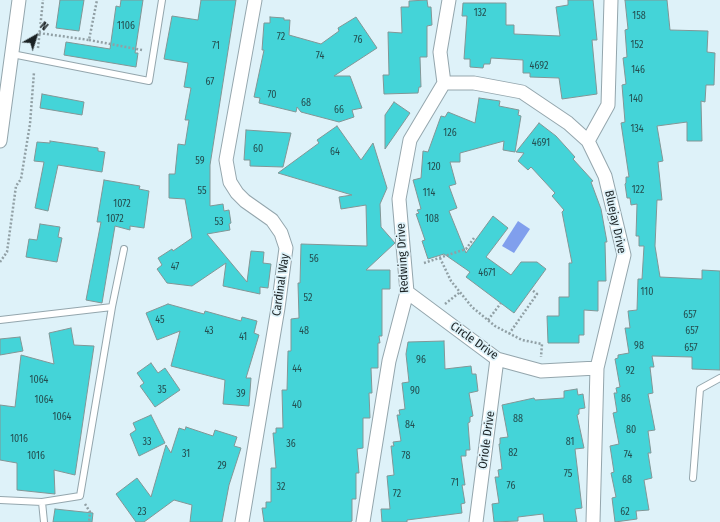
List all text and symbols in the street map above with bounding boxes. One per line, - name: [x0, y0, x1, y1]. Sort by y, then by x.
- house number: 132: [474, 7, 486, 19]
- house number: 158: [632, 10, 646, 22]
- north arrow: [16, 16, 56, 56]
- text: N: [37, 19, 51, 33]
- house number: 1106: [117, 20, 135, 32]
- house number: 72: [277, 31, 285, 43]
- house number: 76: [354, 34, 362, 46]
- house number: 152: [631, 39, 643, 51]
- house number: 71: [212, 40, 220, 52]
- house number: 74: [316, 50, 324, 62]
- house number: 4692: [530, 60, 548, 72]
- house number: 146: [631, 64, 645, 76]
- house number: 67: [206, 76, 214, 88]
- house number: 70: [267, 89, 277, 101]
- house number: 140: [629, 93, 643, 105]
- house number: 68: [301, 97, 311, 109]
- house number: 66: [334, 104, 344, 116]
- house number: 134: [630, 123, 644, 135]
- house number: 126: [443, 127, 457, 139]
- house number: 4691: [532, 137, 550, 149]
- house number: 60: [253, 143, 263, 155]
- house number: 64: [330, 146, 340, 158]
- house number: 59: [195, 155, 205, 167]
- house number: 120: [427, 161, 441, 173]
- house number: 122: [632, 184, 644, 196]
- house number: 55: [197, 185, 207, 197]
- house number: 114: [423, 187, 435, 199]
- street label: Bluejay Drive: [601, 189, 629, 255]
- house number: 1072: [113, 198, 131, 210]
- house number: 1072: [106, 213, 124, 225]
- house number: 108: [425, 213, 439, 225]
- house number: 53: [214, 216, 224, 228]
- street label: Redwing Drive: [394, 223, 412, 293]
- street label: Cardinal Way: [269, 253, 293, 317]
- house number: 56: [309, 253, 319, 265]
- house number: 47: [171, 261, 179, 273]
- house number: 4671: [478, 267, 496, 279]
- house number: 110: [641, 286, 653, 298]
- house number: 52: [304, 292, 312, 304]
- house number: 657: [683, 309, 697, 321]
- house number: 45: [155, 314, 165, 326]
- street label: Circle Drive: [447, 319, 501, 363]
- house number: 43: [204, 325, 214, 337]
- house number: 48: [299, 325, 309, 337]
- house number: 657: [685, 325, 699, 337]
- house number: 41: [239, 331, 247, 343]
- house number: 98: [634, 340, 644, 352]
- house number: 657: [684, 342, 698, 354]
- house number: 96: [416, 354, 426, 366]
- house number: 44: [292, 363, 302, 375]
- house number: 92: [625, 365, 635, 377]
- house number: 1064: [30, 374, 48, 386]
- house number: 35: [157, 384, 167, 396]
- house number: 90: [410, 385, 420, 397]
- house number: 39: [236, 388, 246, 400]
- house number: 86: [621, 393, 631, 405]
- house number: 1064: [35, 394, 53, 406]
- house number: 40: [292, 399, 302, 411]
- street label: Oriole Drive: [476, 410, 498, 470]
- house number: 1064: [53, 411, 71, 423]
- house number: 88: [513, 413, 523, 425]
- house number: 84: [405, 419, 415, 431]
- house number: 80: [626, 424, 636, 436]
- house number: 1016: [10, 433, 28, 445]
- house number: 33: [142, 436, 152, 448]
- house number: 81: [566, 436, 574, 448]
- house number: 36: [286, 438, 296, 450]
- house number: 82: [508, 447, 518, 459]
- house number: 31: [182, 448, 190, 460]
- house number: 74: [624, 449, 632, 461]
- house number: 1016: [27, 450, 45, 462]
- house number: 78: [402, 450, 410, 462]
- house number: 29: [217, 460, 227, 472]
- house number: 75: [564, 468, 572, 480]
- house number: 68: [622, 474, 632, 486]
- house number: 71: [451, 477, 459, 489]
- house number: 76: [507, 480, 515, 492]
- house number: 32: [277, 481, 285, 493]
- house number: 72: [393, 488, 401, 500]
- house number: 23: [138, 506, 146, 518]
- house number: 62: [620, 506, 630, 518]

